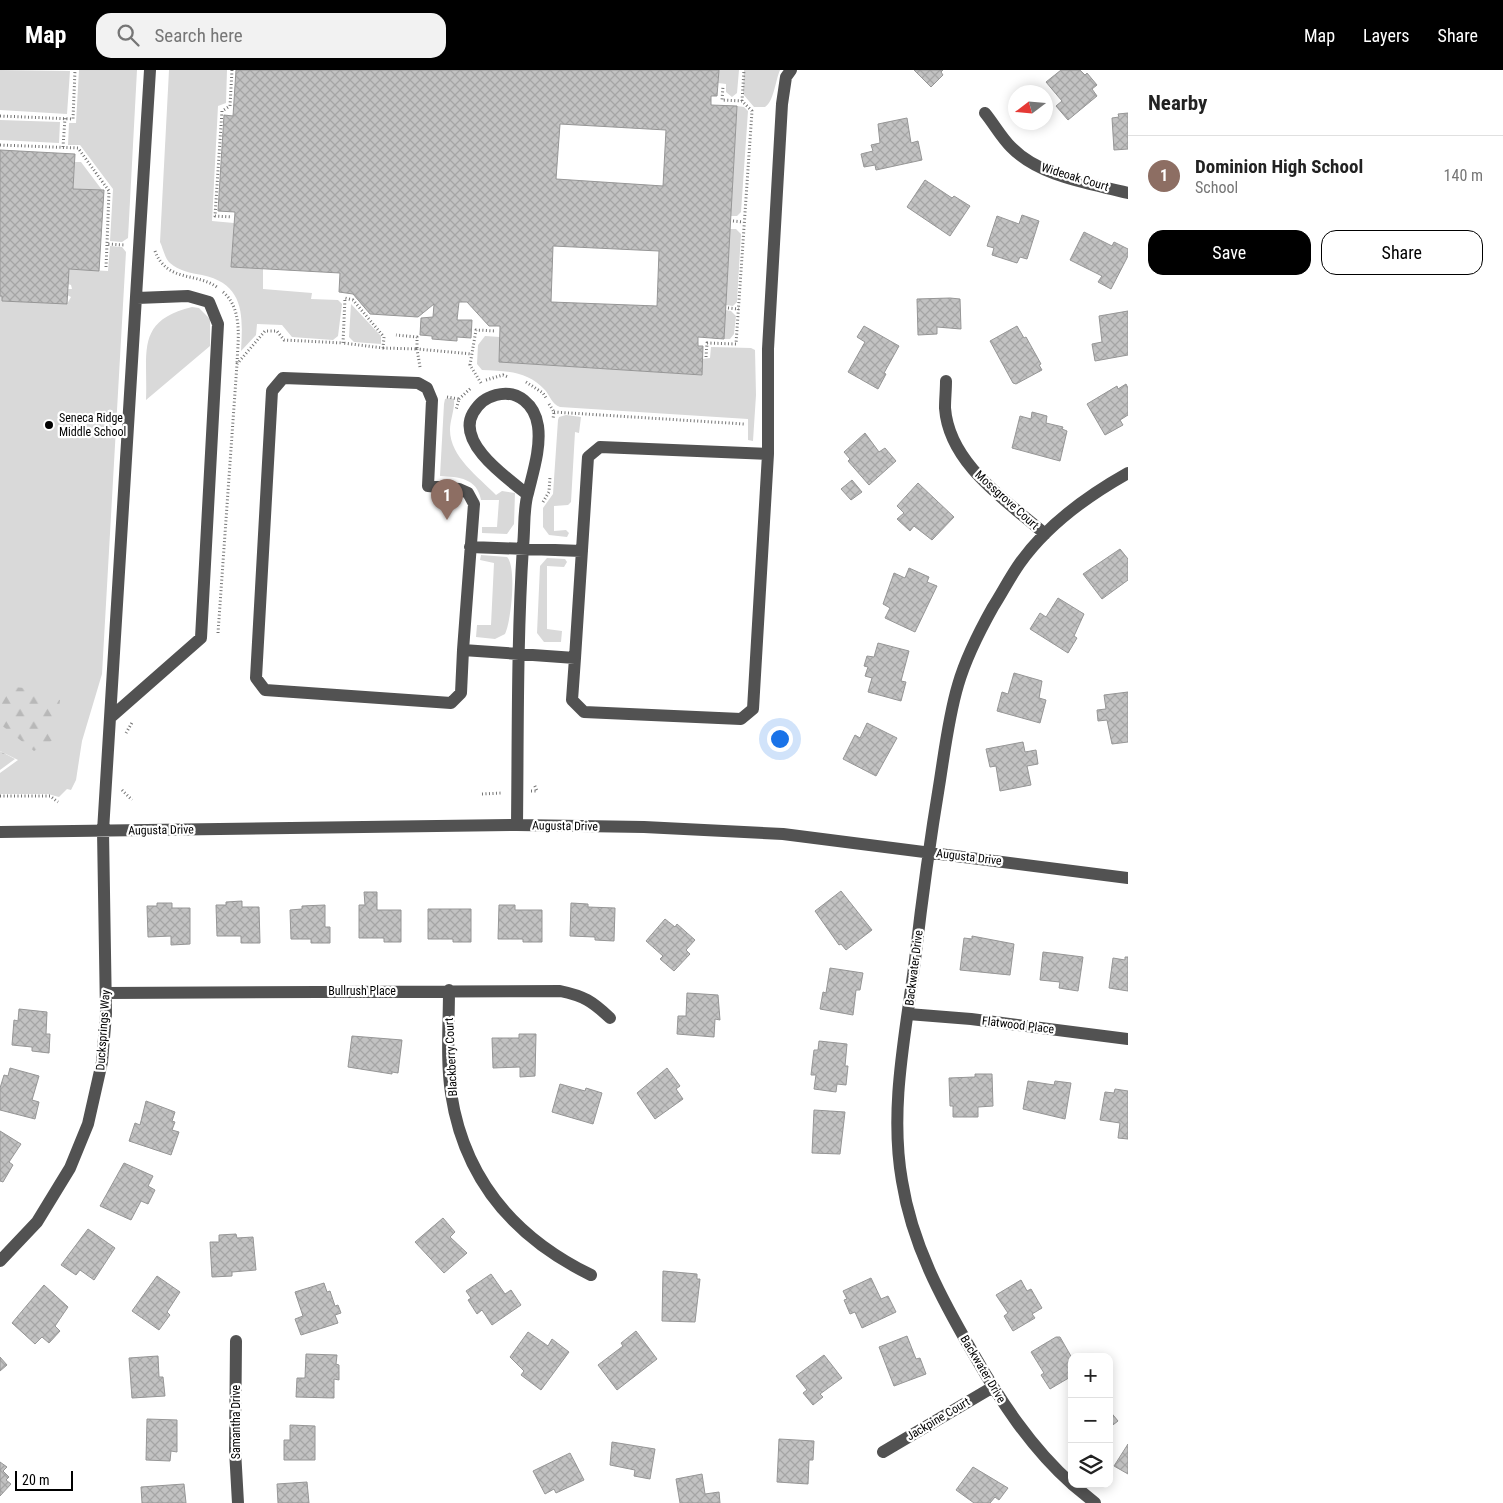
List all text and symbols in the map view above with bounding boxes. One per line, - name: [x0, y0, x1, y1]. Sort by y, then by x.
- search box: [96, 13, 446, 58]
- text: Map: [25, 21, 66, 49]
- icon: search: [114, 21, 142, 49]
- text: Search here: [154, 24, 243, 47]
- text: Map: [1304, 25, 1335, 46]
- text: Layers: [1363, 25, 1410, 46]
- text: Share: [1438, 25, 1478, 46]
- north arrow: [1008, 85, 1053, 130]
- text: Nearby: [1148, 91, 1207, 115]
- text: Dominion High School: [1195, 155, 1363, 178]
- street label: Wideoak Court: [1040, 160, 1111, 194]
- text: 1: [1160, 166, 1168, 185]
- text: 140 m: [1444, 166, 1483, 185]
- text: School: [1195, 178, 1238, 197]
- button: Save: [1148, 230, 1311, 275]
- button: Share: [1321, 230, 1483, 275]
- place label: Seneca Ridge Middle School: [59, 411, 126, 439]
- marker: Seneca Ridge Middle School: [43, 419, 55, 431]
- street label: Mossgrove Court: [972, 468, 1042, 533]
- pin: 1: [431, 479, 463, 520]
- your location: [767, 726, 793, 752]
- street label: Augusta Drive: [532, 818, 598, 834]
- street label: Augusta Drive: [128, 822, 194, 838]
- street label: Augusta Drive: [935, 846, 1003, 868]
- street label: Backwater Drive: [902, 929, 926, 1007]
- street label: Bullrush Place: [328, 984, 396, 998]
- street label: Ducksprings Way: [93, 989, 113, 1071]
- street label: Flatwood Place: [981, 1014, 1055, 1036]
- street label: Blackberry Court: [442, 1017, 460, 1097]
- street label: Backwater Drive: [957, 1333, 1009, 1406]
- map controls: [1068, 1353, 1113, 1488]
- button: +: [1068, 1353, 1113, 1398]
- street label: Samantha Drive: [229, 1384, 243, 1459]
- street label: Jackpine Court: [904, 1394, 973, 1443]
- button: −: [1068, 1398, 1113, 1443]
- button: layers: [1068, 1443, 1113, 1488]
- scale bar: [15, 1468, 72, 1491]
- text: 20 m: [22, 1472, 50, 1488]

